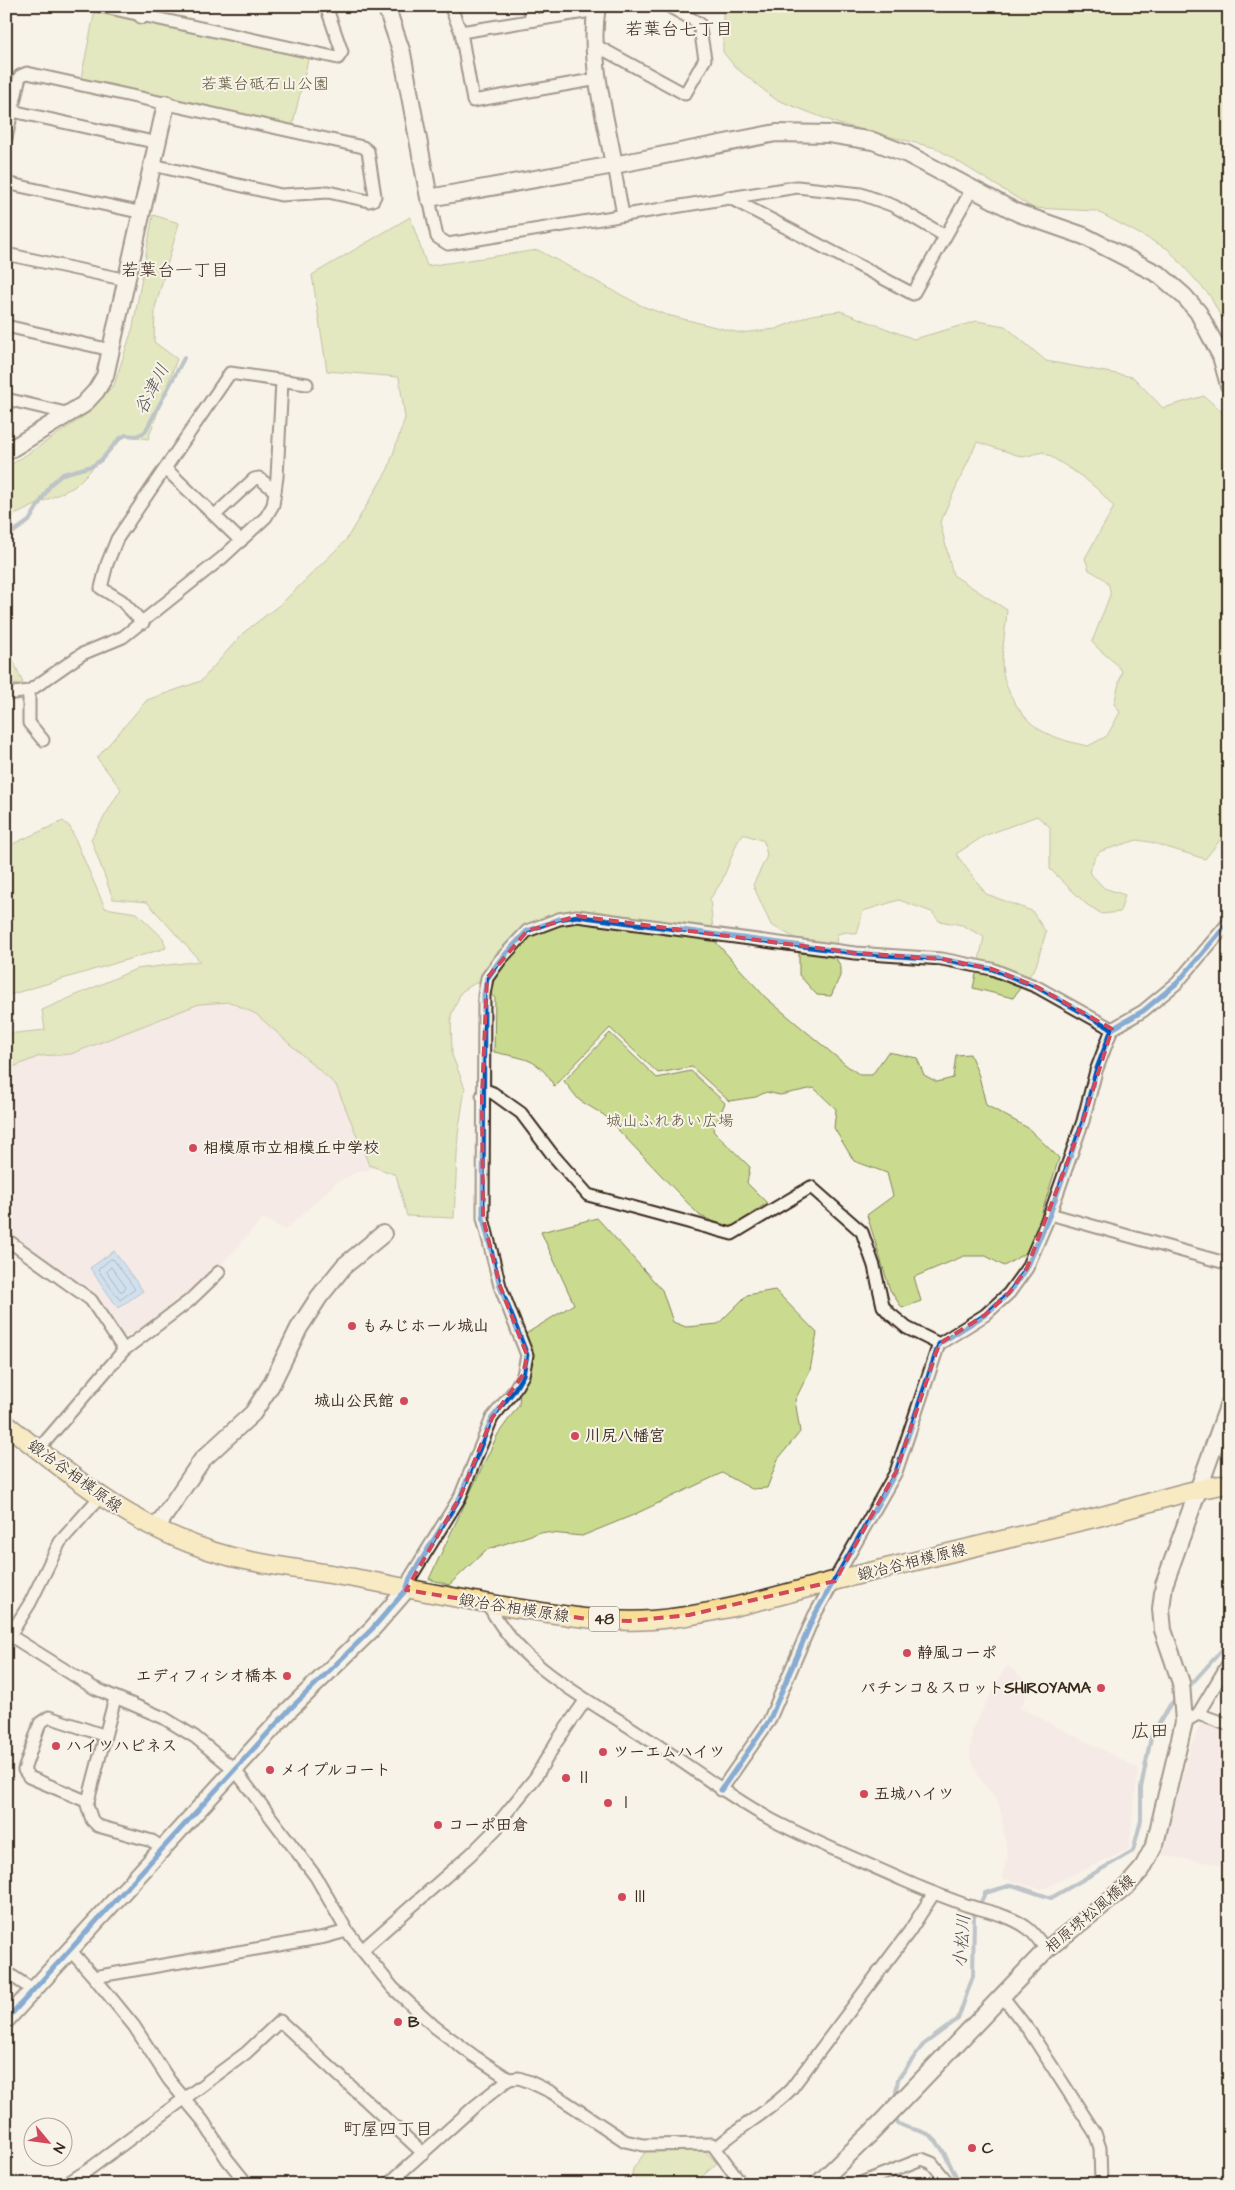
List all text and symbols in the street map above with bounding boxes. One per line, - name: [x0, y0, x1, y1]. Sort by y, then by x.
- district label: 若葉台七丁目: [625, 17, 733, 42]
- park label: 若葉台砥石山公園: [201, 73, 329, 95]
- district label: 若葉台一丁目: [121, 258, 229, 283]
- water label: 谷津川: [128, 359, 176, 419]
- park label: 城山ふれあい広場: [606, 1110, 734, 1132]
- place label: 相模原市立相模丘中学校: [203, 1137, 379, 1159]
- marker: 相模原市立相模丘中学校: [187, 1142, 199, 1154]
- place label: もみじホール城山: [362, 1315, 489, 1337]
- marker: もみじホール城山: [346, 1320, 358, 1332]
- place label: 城山公民館: [314, 1390, 394, 1412]
- marker: 城山公民館: [398, 1395, 410, 1407]
- place label: 川尻八幡宮: [585, 1425, 665, 1447]
- marker: 川尻八幡宮: [569, 1430, 581, 1442]
- street label: 鍛冶谷相模原線: [23, 1434, 127, 1518]
- street label: 鍛冶谷相模原線: [855, 1538, 969, 1586]
- street label: 鍛冶谷相模原線: [457, 1588, 571, 1628]
- road number: 48: [589, 1606, 619, 1632]
- place label: 静風コーポ: [917, 1642, 997, 1664]
- marker: 静風コーポ: [901, 1647, 913, 1659]
- place label: エディフィシオ橋本: [136, 1665, 277, 1687]
- marker: エディフィシオ橋本: [281, 1670, 293, 1682]
- place label: パチンコ＆スロットSHIROYAMA: [860, 1677, 1092, 1699]
- marker: パチンコ＆スロットSHIROYAMA: [1095, 1682, 1107, 1694]
- district label: 広田: [1131, 1718, 1169, 1745]
- place label: ハイツハピネス: [66, 1735, 177, 1757]
- marker: ハイツハピネス: [50, 1740, 62, 1752]
- place label: ツーエムハイツ: [613, 1741, 725, 1763]
- marker: ツーエムハイツ: [597, 1746, 609, 1758]
- place label: メイプルコート: [280, 1759, 391, 1781]
- marker: メイプルコート: [264, 1764, 276, 1776]
- place label: Ⅱ: [576, 1767, 592, 1789]
- marker: Ⅱ: [560, 1772, 572, 1784]
- place label: 五城ハイツ: [874, 1783, 954, 1805]
- marker: 五城ハイツ: [858, 1788, 870, 1800]
- place label: Ⅰ: [618, 1792, 634, 1814]
- marker: Ⅰ: [602, 1797, 614, 1809]
- place label: コーポ田倉: [448, 1814, 528, 1836]
- marker: コーポ田倉: [432, 1819, 444, 1831]
- street label: 相原堺松風橋線: [1040, 1870, 1140, 1958]
- place label: Ⅲ: [632, 1886, 648, 1908]
- marker: Ⅲ: [616, 1891, 628, 1903]
- water label: 小松川: [947, 1913, 977, 1969]
- place label: B: [408, 2011, 420, 2033]
- marker: B: [392, 2016, 404, 2028]
- district label: 町屋四丁目: [343, 2117, 433, 2142]
- north arrow: [22, 2118, 72, 2168]
- place label: C: [982, 2137, 994, 2159]
- text: N: [48, 2139, 69, 2157]
- marker: C: [966, 2142, 978, 2154]

